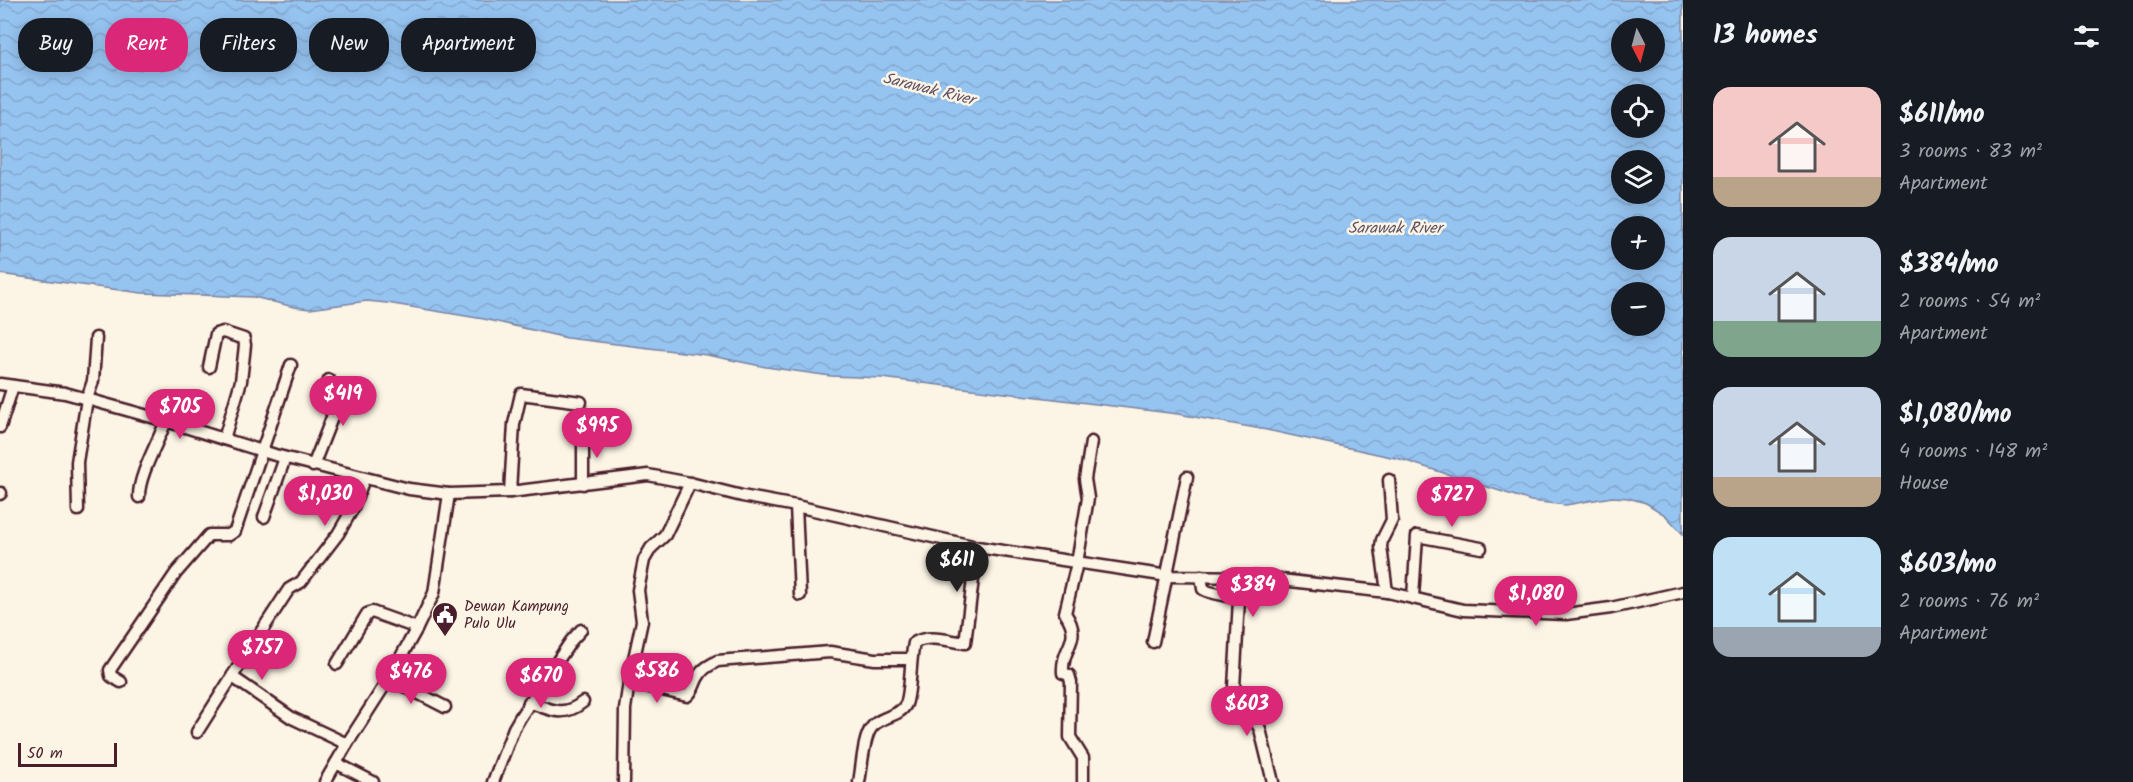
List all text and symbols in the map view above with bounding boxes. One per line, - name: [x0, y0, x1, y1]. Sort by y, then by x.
- text: 13 homes: [1713, 15, 1818, 57]
- chip: Buy: [18, 18, 93, 72]
- chip: Rent: [105, 18, 188, 72]
- chip: Filters: [200, 18, 297, 72]
- chip: New: [309, 18, 389, 72]
- chip: Apartment: [401, 18, 536, 72]
- north arrow: [1611, 18, 1665, 72]
- map controls: [1611, 18, 1665, 336]
- icon: filters: [2070, 20, 2103, 53]
- water label: Sarawak River: [880, 66, 981, 114]
- button: locate: [1611, 84, 1665, 138]
- text: $611/mo: [1899, 94, 1985, 136]
- icon: home: [1761, 111, 1833, 183]
- text: 3 rooms · 83 m²: [1899, 136, 2042, 168]
- button: layers: [1611, 150, 1665, 204]
- text: Apartment: [1899, 168, 1988, 200]
- water label: Sarawak River: [1348, 216, 1445, 241]
- button: +: [1611, 216, 1665, 270]
- text: $384/mo: [1899, 244, 1999, 286]
- icon: home: [1761, 261, 1833, 333]
- button: −: [1611, 282, 1665, 336]
- text: 2 rooms · 54 m²: [1899, 286, 2040, 318]
- text: Apartment: [1899, 318, 1988, 350]
- pin: $419: [307, 376, 379, 427]
- text: $419: [324, 379, 362, 411]
- pin: $705: [144, 389, 216, 440]
- text: $705: [159, 392, 201, 424]
- text: $1,080/mo: [1899, 394, 2012, 436]
- pin: $995: [561, 408, 633, 459]
- text: $995: [576, 411, 618, 443]
- icon: home: [1761, 411, 1833, 483]
- text: 4 rooms · 148 m²: [1899, 436, 2047, 468]
- text: House: [1899, 468, 1949, 500]
- pin: $1,030: [276, 476, 374, 527]
- pin: $727: [1416, 477, 1488, 528]
- text: $1,030: [298, 479, 352, 511]
- text: $727: [1431, 480, 1473, 512]
- pin: $611: [921, 542, 993, 593]
- text: $603/mo: [1899, 544, 1997, 586]
- text: $611: [940, 545, 974, 577]
- icon: home: [1761, 561, 1833, 633]
- pin: $384: [1217, 567, 1289, 618]
- text: $384: [1230, 570, 1276, 602]
- pin: $1,080: [1487, 576, 1585, 627]
- text: $1,080: [1508, 579, 1564, 611]
- text: 2 rooms · 76 m²: [1899, 586, 2039, 618]
- place label: Dewan Kampung Pulo Ulu: [464, 595, 569, 636]
- public building icon: Dewan Kampung Pulo Ulu: [430, 600, 460, 638]
- text: Apartment: [1899, 618, 1988, 650]
- pin: $757: [226, 630, 298, 681]
- text: $757: [242, 633, 282, 665]
- pin: $586: [621, 653, 693, 704]
- pin: $476: [375, 654, 447, 705]
- text: $586: [635, 656, 679, 688]
- text: $476: [389, 657, 433, 689]
- pin: $670: [505, 658, 577, 709]
- text: $670: [520, 661, 562, 693]
- pin: $603: [1211, 686, 1283, 737]
- text: $603: [1225, 689, 1269, 721]
- scale bar: [18, 740, 117, 768]
- text: 50 m: [27, 741, 63, 766]

